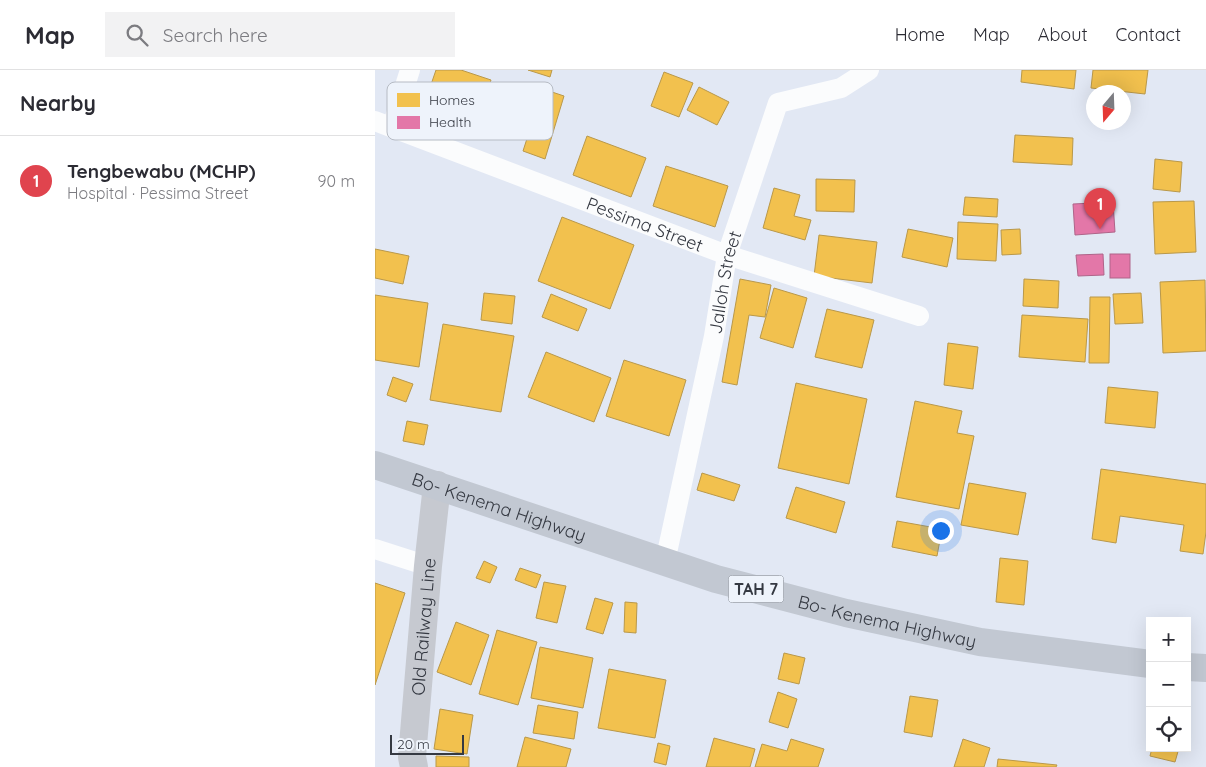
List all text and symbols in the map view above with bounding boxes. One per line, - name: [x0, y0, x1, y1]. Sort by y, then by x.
- search box: [105, 12, 455, 57]
- text: Map: [25, 20, 75, 50]
- icon: search: [123, 21, 151, 49]
- text: Search here: [163, 23, 268, 47]
- text: Home: [895, 23, 945, 46]
- text: Map: [973, 23, 1010, 46]
- text: About: [1038, 23, 1088, 46]
- text: Contact: [1116, 23, 1181, 46]
- legend: [387, 82, 553, 140]
- north arrow: [1086, 85, 1131, 130]
- text: Nearby: [20, 90, 96, 116]
- text: Homes: [429, 91, 475, 109]
- text: Health: [429, 113, 471, 131]
- text: Tengbewabu (MCHP): [67, 159, 256, 183]
- text: 1: [33, 171, 39, 191]
- text: 90 m: [318, 171, 355, 191]
- text: Hospital · Pessima Street: [67, 183, 249, 203]
- pin: 1: [1084, 188, 1116, 229]
- street label: Pessima Street: [584, 191, 707, 256]
- street label: Jalloh Street: [703, 228, 746, 335]
- street label: Bo- Kenema Highway: [409, 467, 589, 546]
- your location: [928, 518, 954, 544]
- street label: Old Railway Line: [406, 557, 440, 696]
- road number: TAH 7: [729, 576, 783, 602]
- street label: Bo- Kenema Highway: [796, 589, 979, 652]
- map controls: [1146, 617, 1191, 752]
- button: +: [1146, 617, 1191, 662]
- button: −: [1146, 662, 1191, 707]
- button: locate: [1146, 707, 1191, 752]
- scale bar: [390, 732, 464, 755]
- text: 20 m: [397, 735, 430, 753]

